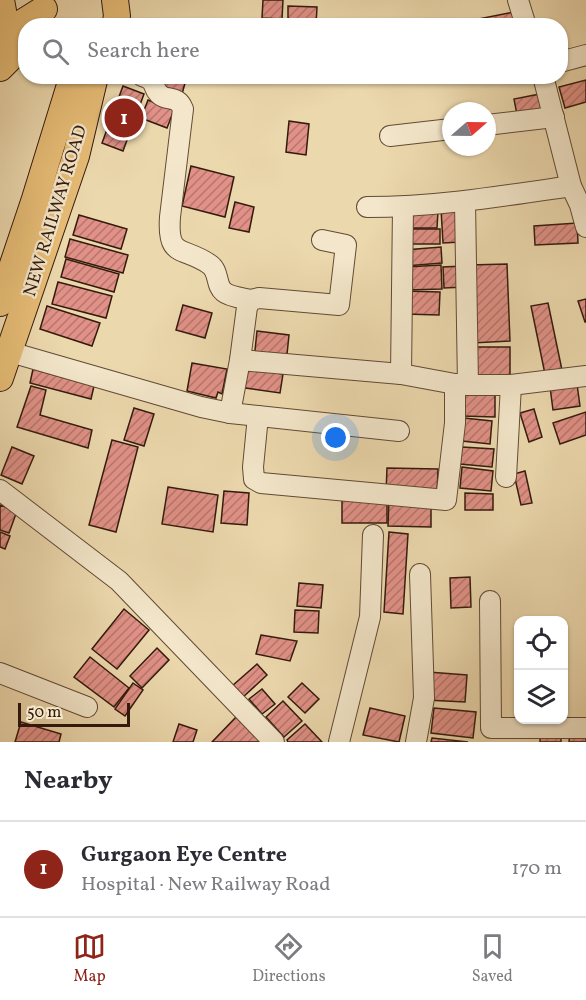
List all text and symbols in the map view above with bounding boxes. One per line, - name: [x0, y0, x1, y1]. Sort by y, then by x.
- search box: [18, 18, 568, 84]
- icon: search: [39, 35, 72, 68]
- text: Search here: [87, 36, 200, 67]
- pin: 1: [104, 96, 144, 140]
- north arrow: [442, 102, 496, 156]
- street label: NEW RAILWAY ROAD: [18, 122, 94, 300]
- your location: [321, 423, 350, 452]
- map controls: [514, 616, 568, 724]
- button: locate: [514, 616, 568, 670]
- button: layers: [514, 670, 568, 724]
- scale bar: [18, 700, 130, 728]
- text: 50 m: [27, 702, 61, 724]
- text: Nearby: [24, 763, 113, 799]
- text: Gurgaon Eye Centre: [81, 840, 287, 871]
- text: 1: [39, 855, 48, 883]
- text: 170 m: [512, 855, 562, 883]
- text: Hospital · New Railway Road: [81, 871, 330, 899]
- tab: Map: [73, 930, 106, 988]
- tab: Directions: [252, 930, 326, 988]
- tab: Saved: [472, 930, 513, 988]

